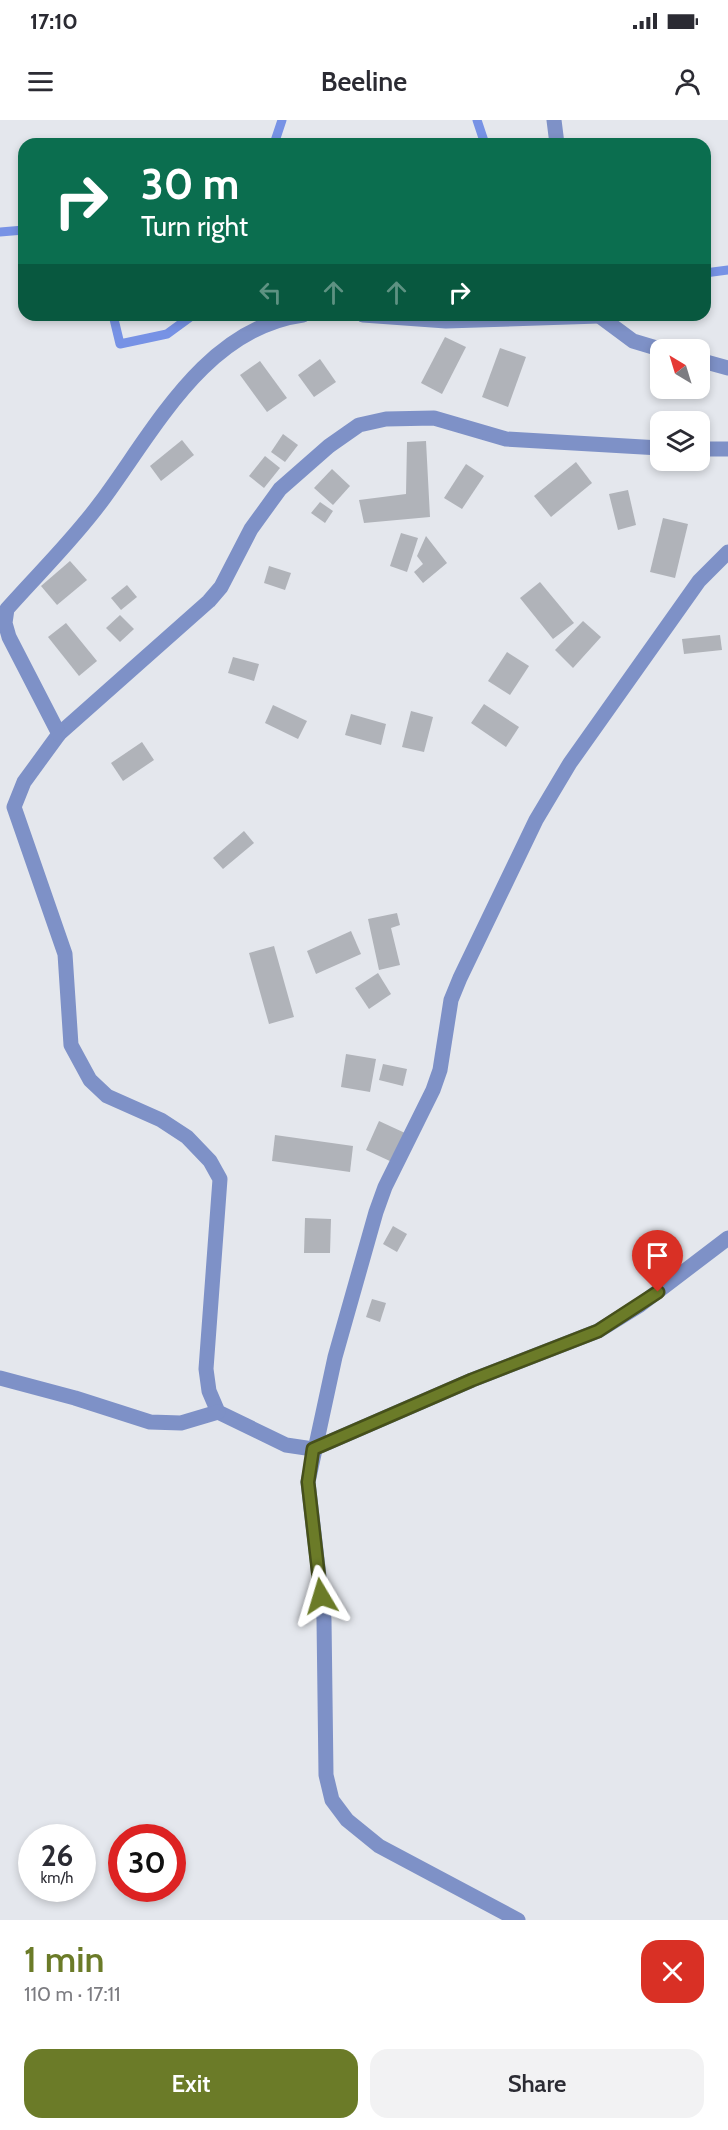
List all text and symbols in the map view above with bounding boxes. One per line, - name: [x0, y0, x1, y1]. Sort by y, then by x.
- text: 17:10: [30, 8, 78, 35]
- icon: menu: [24, 65, 57, 98]
- text: Beeline: [321, 65, 407, 98]
- icon: person: [671, 65, 704, 98]
- text: 30 m: [141, 158, 239, 210]
- icon: right: [42, 162, 120, 240]
- text: Turn right: [141, 210, 248, 243]
- icon: left: [254, 276, 287, 309]
- icon: ahead: [317, 276, 350, 309]
- icon: ahead: [380, 276, 413, 309]
- icon: right: [443, 276, 476, 309]
- north arrow: [650, 339, 710, 399]
- map controls: [650, 339, 710, 471]
- button: layers: [650, 411, 710, 471]
- pin: [632, 1230, 683, 1292]
- icon: arrive: [641, 1239, 674, 1272]
- position arrow: [289, 1564, 353, 1628]
- speed limit sign: 30: [108, 1824, 186, 1902]
- text: 26: [41, 1837, 73, 1874]
- text: km/h: [41, 1869, 73, 1887]
- text: 1 min: [24, 1937, 104, 1981]
- button: close: [641, 1940, 704, 2003]
- text: 110 m · 17:11: [24, 1982, 121, 2006]
- button: Exit: [24, 2049, 358, 2118]
- button: Share: [370, 2049, 704, 2118]

